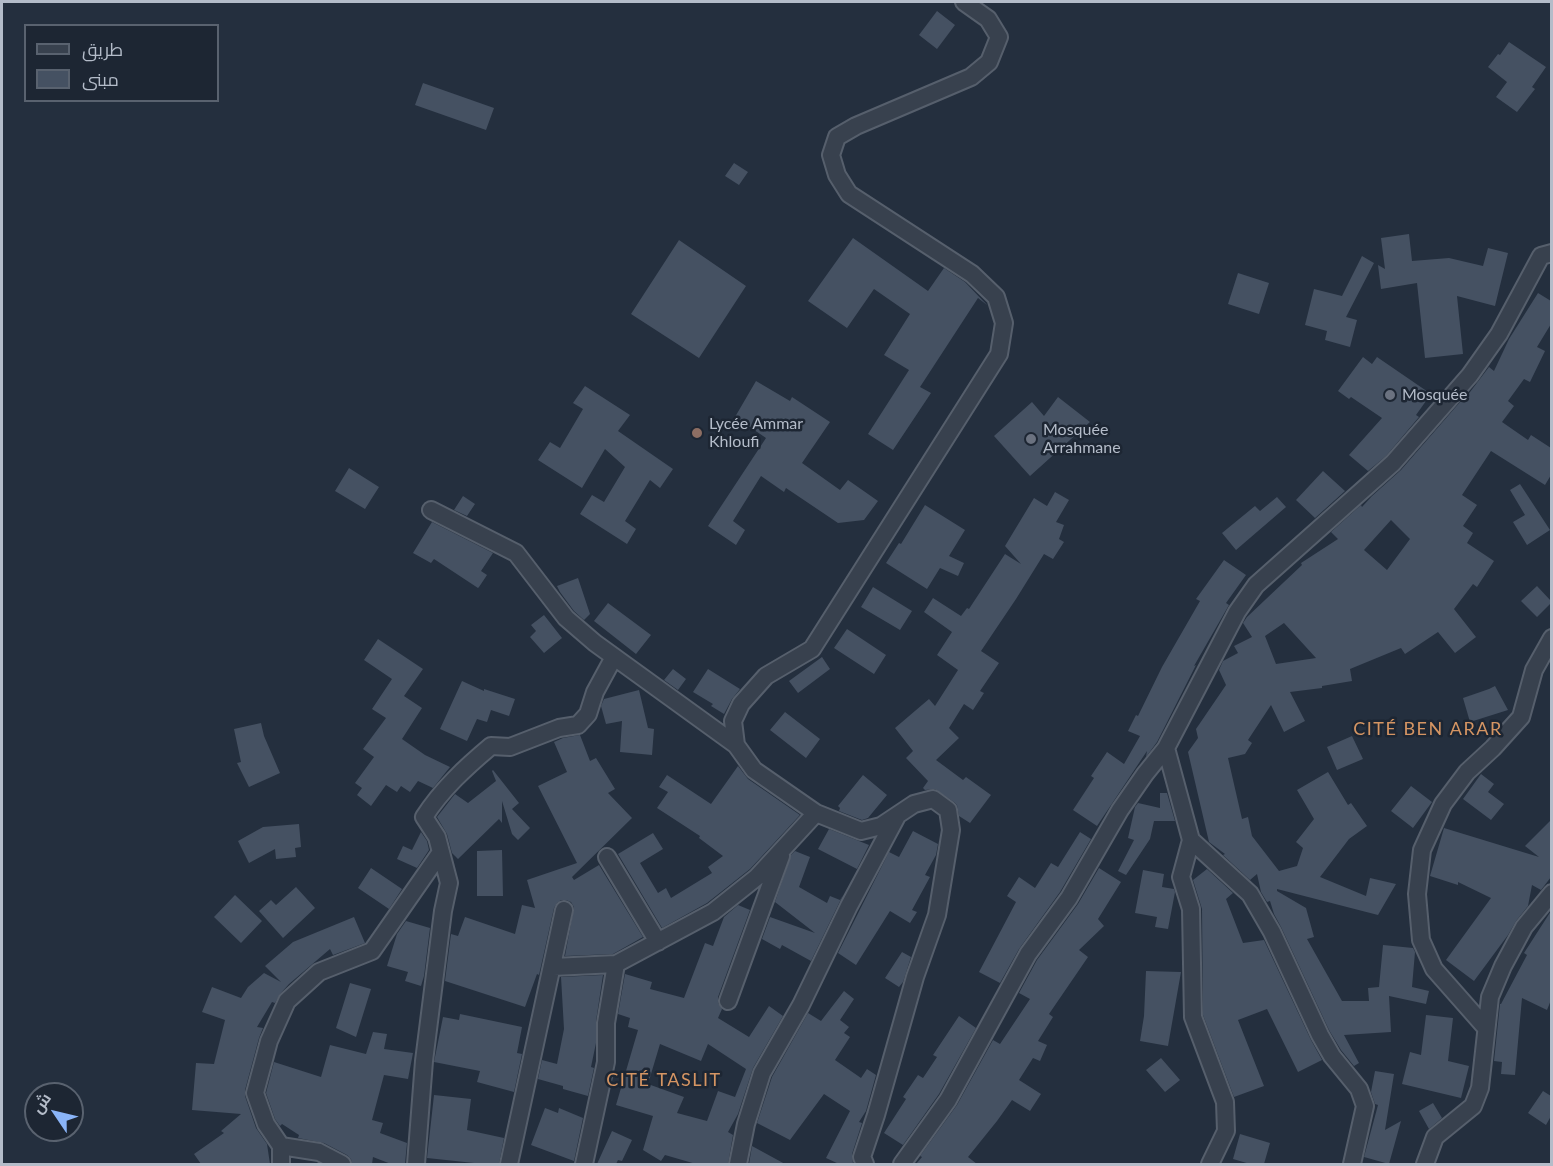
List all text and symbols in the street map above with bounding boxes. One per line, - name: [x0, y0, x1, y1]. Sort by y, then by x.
- legend: [24, 24, 219, 102]
- text: طريق: [82, 38, 123, 60]
- text: مبنى: [82, 68, 119, 90]
- place label: Mosquée: [1402, 385, 1467, 405]
- marker: Mosquée: [1383, 388, 1397, 402]
- place label: Lycée Ammar Khloufi: [709, 414, 803, 452]
- place label: Mosquée Arrahmane: [1043, 420, 1121, 458]
- marker: Lycée Ammar Khloufi: [690, 426, 704, 440]
- marker: Mosquée Arrahmane: [1024, 432, 1038, 446]
- district label: CITÉ BEN ARAR: [1353, 718, 1503, 740]
- district label: CITÉ TASLIT: [606, 1069, 722, 1091]
- north arrow: [24, 1082, 84, 1142]
- text: ش: [27, 1089, 54, 1116]

